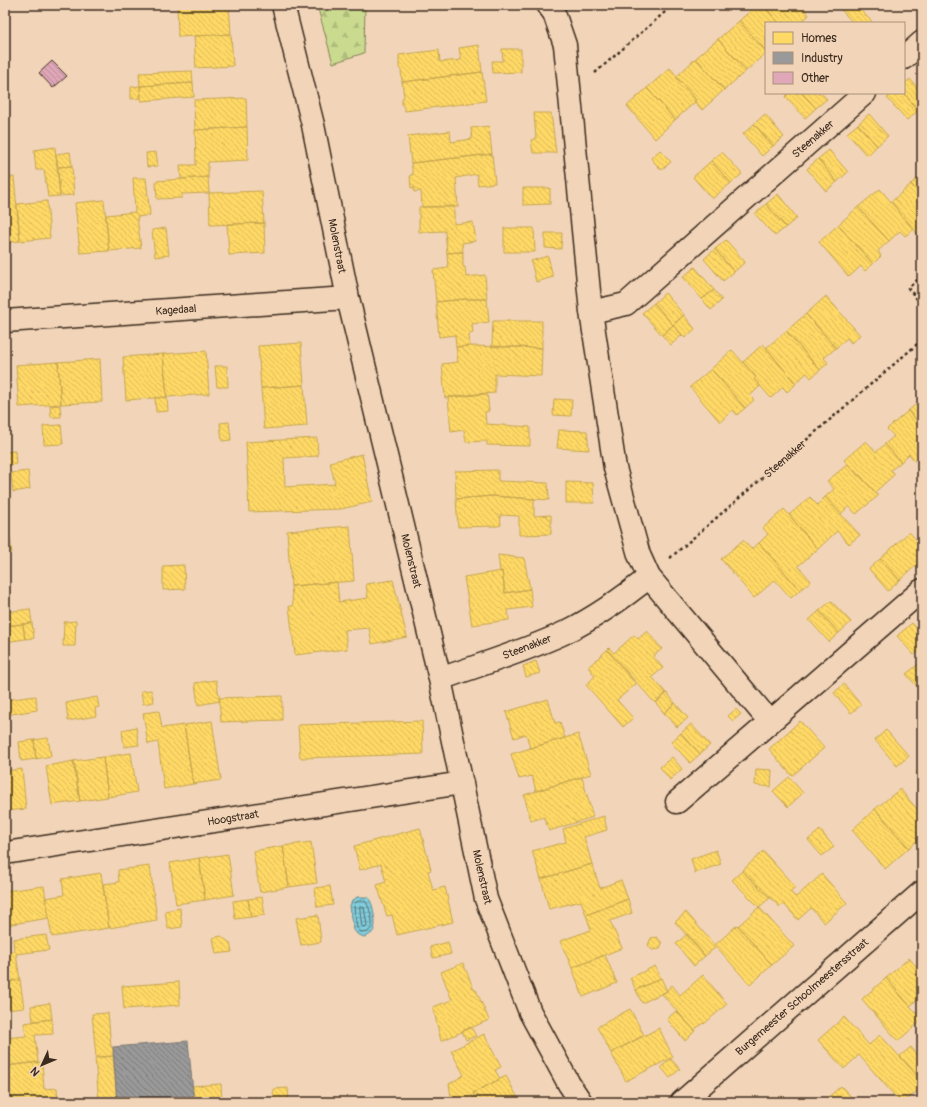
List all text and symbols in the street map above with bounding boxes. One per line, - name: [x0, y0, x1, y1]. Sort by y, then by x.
- legend: [765, 22, 905, 94]
- text: Homes: [801, 31, 837, 46]
- text: Industry: [801, 51, 843, 66]
- text: Other: [801, 71, 830, 86]
- street label: Steenakker: [789, 117, 837, 161]
- street label: Molenstraat: [325, 218, 349, 275]
- street label: Kagedaal: [155, 302, 197, 318]
- street label: Steenakker: [761, 437, 809, 481]
- street label: Molenstraat: [398, 533, 424, 590]
- street label: Steenakker: [501, 632, 553, 662]
- street label: Hoogstraat: [206, 807, 260, 828]
- street label: Molenstraat: [469, 849, 495, 906]
- street label: Burgemeester Schoolmeestersstraat: [733, 935, 871, 1058]
- north arrow: [22, 1045, 62, 1085]
- text: N: [28, 1064, 42, 1079]

